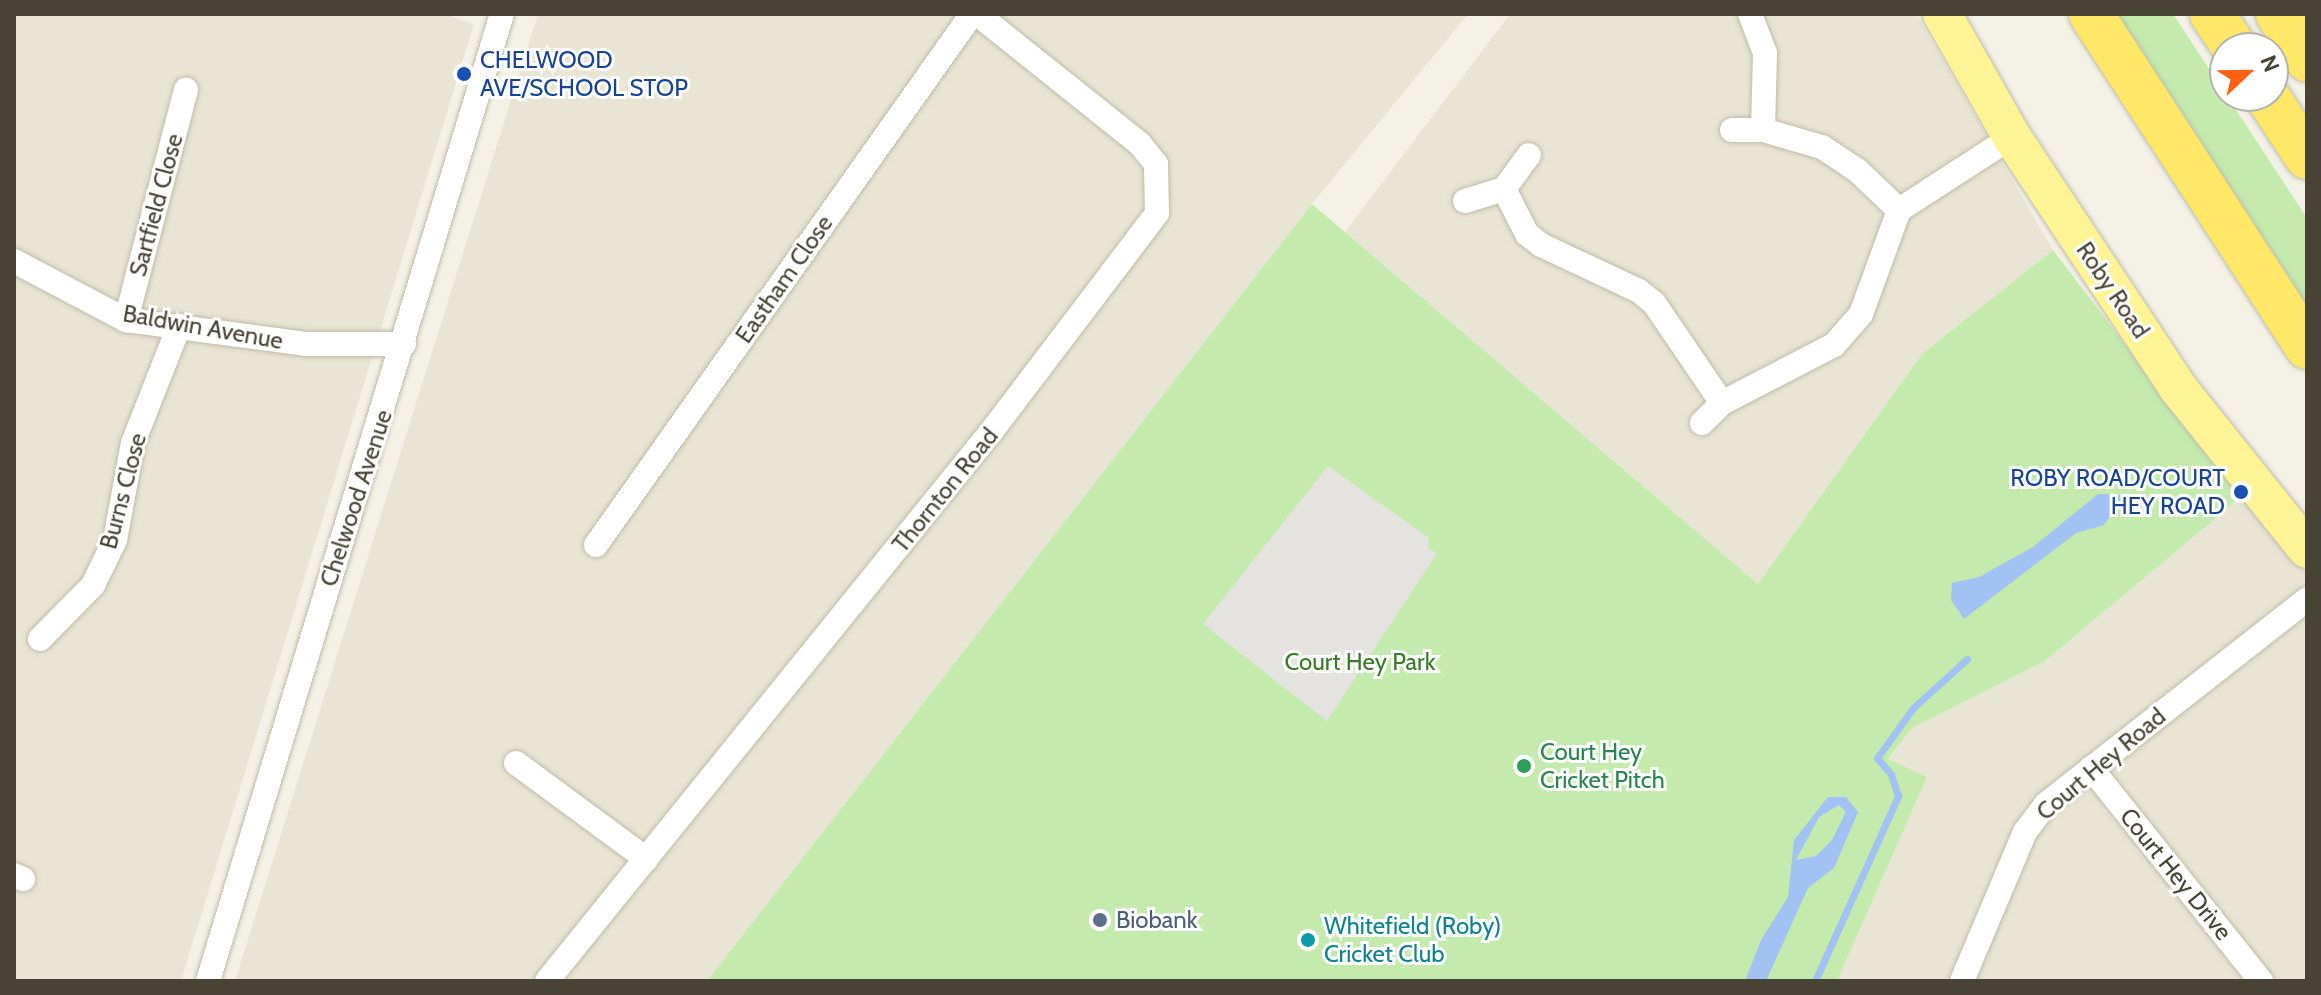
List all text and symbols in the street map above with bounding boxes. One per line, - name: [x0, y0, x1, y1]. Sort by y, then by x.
- north arrow: [2209, 32, 2289, 112]
- place label: CHELWOOD AVE/SCHOOL STOP: [480, 46, 688, 102]
- text: N: [2254, 51, 2285, 76]
- marker: CHELWOOD AVE/SCHOOL STOP: [455, 65, 473, 83]
- street label: Sartfield Close: [123, 130, 189, 280]
- street label: Eastham Close: [729, 209, 839, 349]
- street label: Roby Road: [2070, 236, 2156, 344]
- street label: Baldwin Avenue: [121, 299, 285, 355]
- street label: Chelwood Avenue: [314, 406, 398, 590]
- street label: Thornton Road: [886, 422, 1004, 558]
- street label: Burns Close: [94, 430, 152, 552]
- place label: ROBY ROAD/COURT HEY ROAD: [2010, 464, 2225, 520]
- marker: ROBY ROAD/COURT HEY ROAD: [2232, 483, 2250, 501]
- park label: Court Hey Park: [1285, 648, 1435, 676]
- street label: Court Hey Road: [2031, 702, 2171, 826]
- place label: Court Hey Cricket Pitch: [1540, 738, 1665, 794]
- marker: Court Hey Cricket Pitch: [1515, 757, 1533, 775]
- street label: Court Hey Drive: [2114, 802, 2238, 946]
- place label: Biobank: [1116, 906, 1197, 934]
- marker: Biobank: [1091, 911, 1109, 929]
- place label: Whitefield (Roby) Cricket Club: [1324, 912, 1501, 968]
- marker: Whitefield (Roby) Cricket Club: [1299, 931, 1317, 949]

